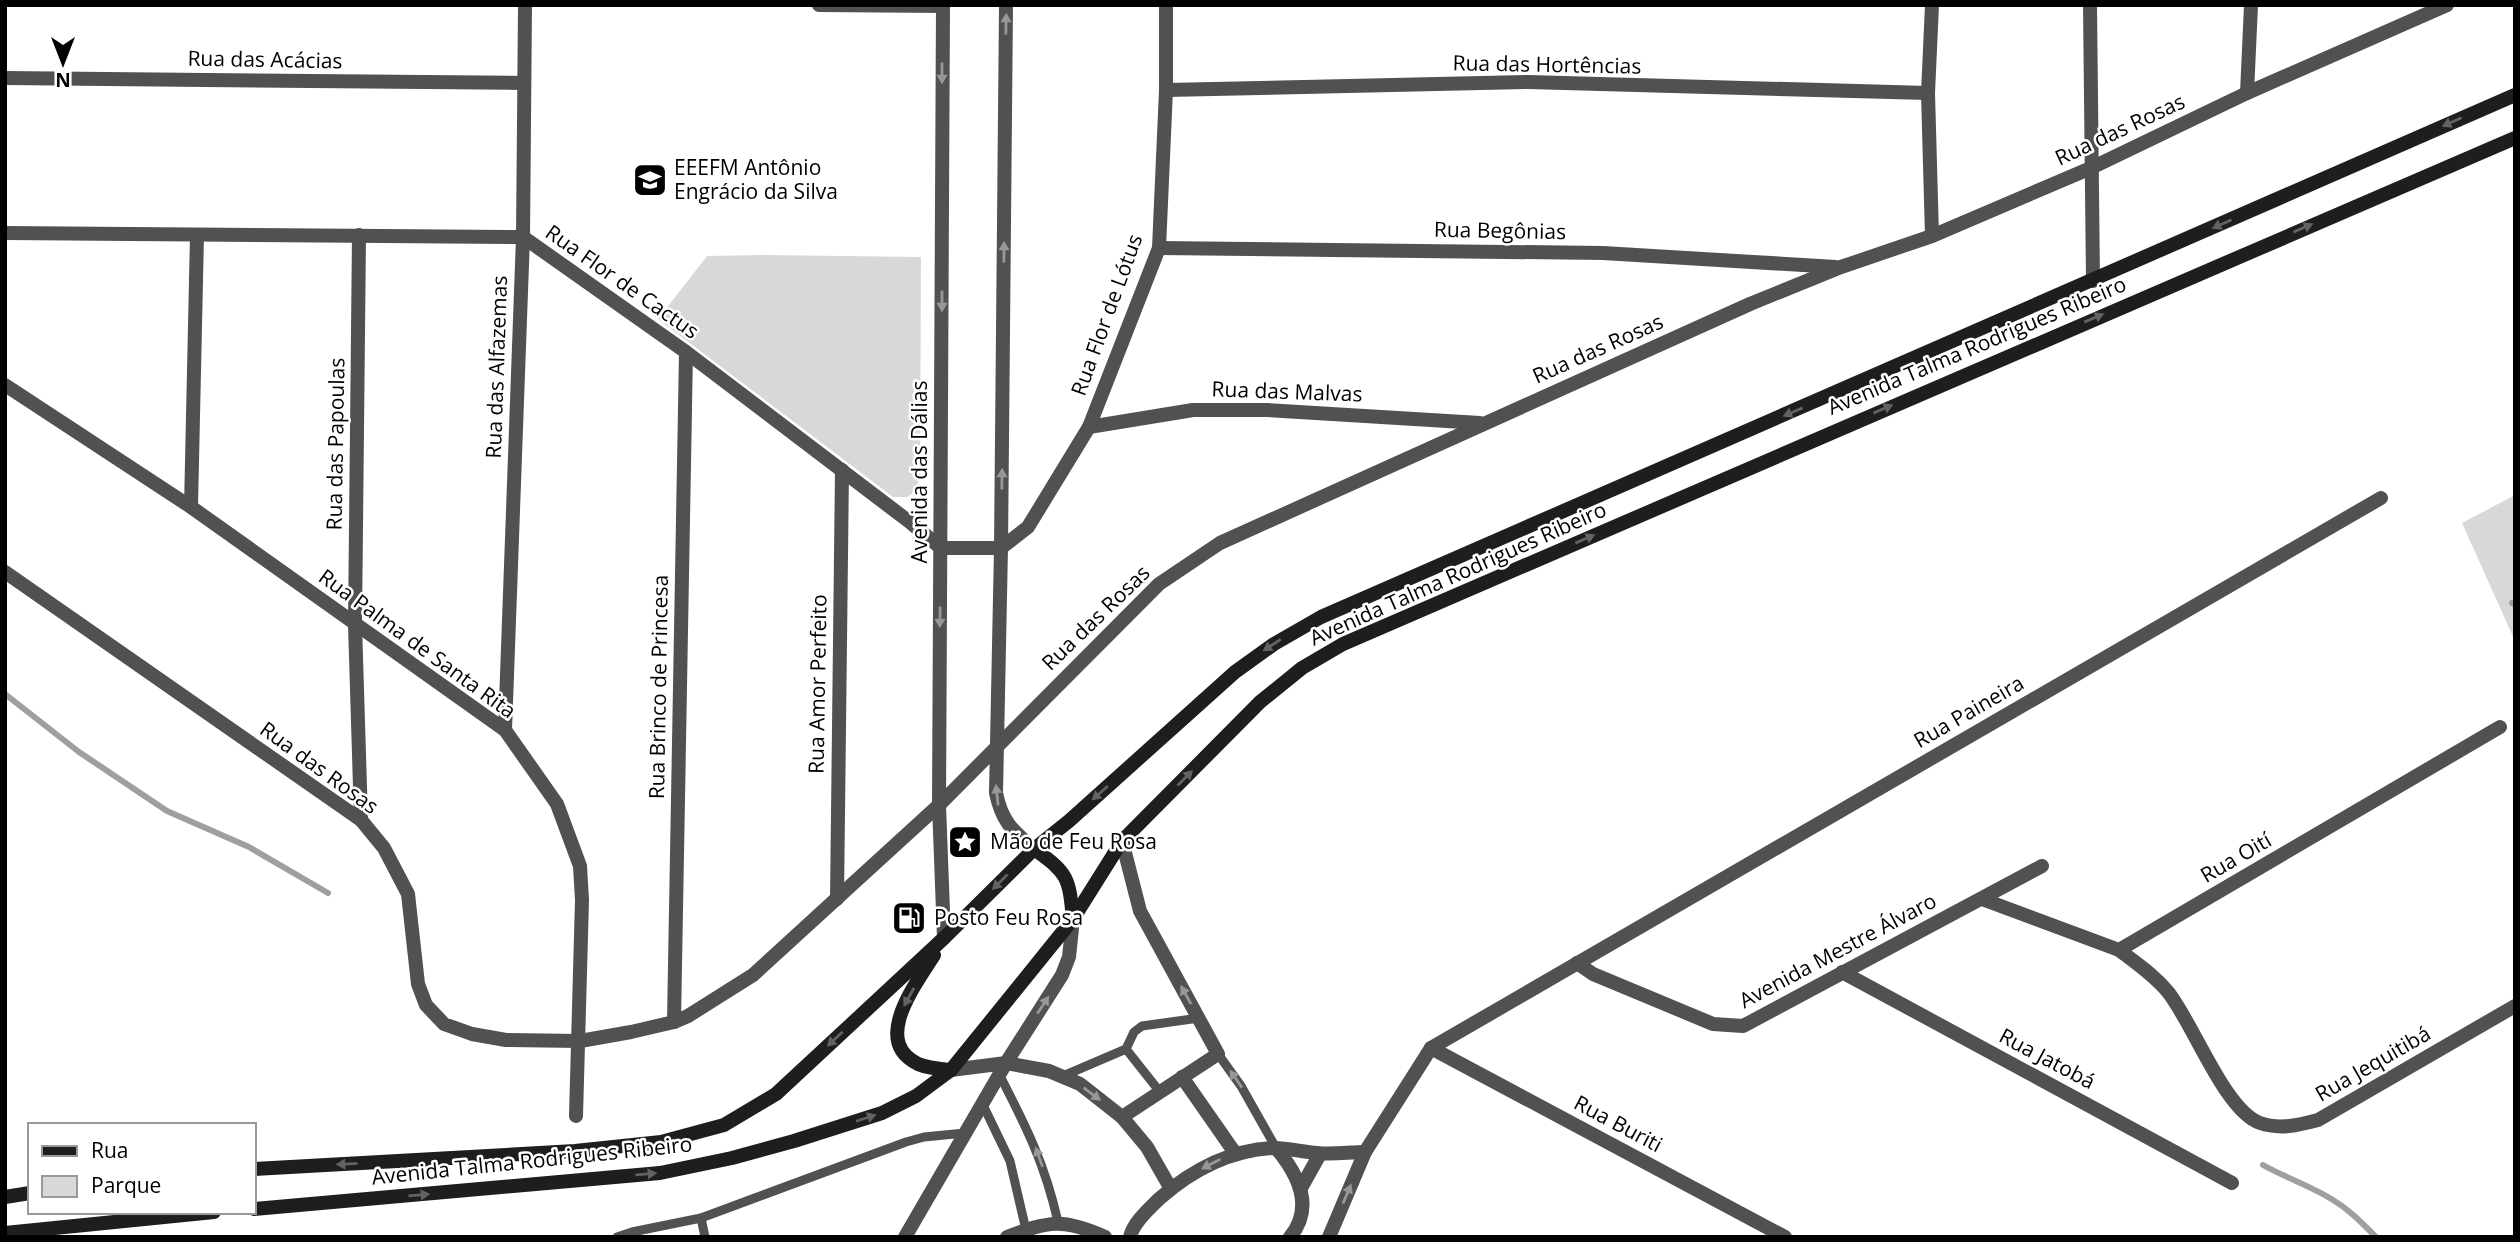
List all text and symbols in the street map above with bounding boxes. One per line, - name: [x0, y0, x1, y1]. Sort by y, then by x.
- one-way arrow: [1000, 13, 1012, 35]
- north arrow: [28, 28, 98, 98]
- street label: Rua das Acácias: [187, 44, 343, 74]
- street label: Rua das Hortências: [1452, 48, 1642, 80]
- one-way arrow: [936, 63, 948, 85]
- text: N: [55, 67, 71, 93]
- street label: Rua das Rosas: [2050, 87, 2189, 171]
- one-way arrow: [2442, 117, 2463, 128]
- place label: EEEFM Antônio Engrácio da Silva: [674, 153, 838, 205]
- school or university icon: EEEFM Antônio Engrácio da Silva: [631, 161, 669, 199]
- street label: Rua Begônias: [1434, 215, 1566, 245]
- street label: Rua Flor de Cactus: [540, 218, 705, 345]
- one-way arrow: [2212, 218, 2232, 230]
- one-way arrow: [2293, 223, 2314, 234]
- street label: Rua Flor de Lótus: [1064, 230, 1148, 399]
- one-way arrow: [998, 241, 1010, 263]
- street label: Avenida Talma Rodrigues Ribeiro: [1823, 269, 2130, 421]
- street label: Rua das Alfazemas: [479, 275, 513, 459]
- one-way arrow: [936, 290, 948, 312]
- street label: Rua das Rosas: [1528, 307, 1667, 389]
- one-way arrow: [2084, 312, 2104, 324]
- street label: Rua das Papoulas: [319, 357, 351, 531]
- street label: Rua das Malvas: [1211, 374, 1363, 408]
- street label: Avenida das Dálias: [905, 381, 933, 563]
- one-way arrow: [1873, 403, 1894, 414]
- one-way arrow: [1782, 407, 1803, 418]
- one-way arrow: [996, 468, 1008, 490]
- street label: Avenida Talma Rodrigues Ribeiro: [1305, 495, 1610, 651]
- one-way arrow: [1575, 533, 1596, 544]
- street label: Rua das Rosas: [1035, 559, 1155, 676]
- street label: Rua Palma de Santa Rita: [313, 562, 522, 724]
- street label: Rua Brinco de Princesa: [642, 575, 674, 799]
- street label: Rua Amor Perfeito: [801, 594, 833, 774]
- one-way arrow: [934, 606, 946, 628]
- one-way arrow: [1263, 639, 1282, 652]
- street label: Rua Paineira: [1908, 668, 2029, 754]
- street label: Rua das Rosas: [255, 715, 385, 820]
- one-way arrow: [1176, 770, 1193, 787]
- one-way arrow: [992, 783, 1003, 805]
- one-way arrow: [1091, 785, 1109, 801]
- place icon: Mão de Feu Rosa: [946, 823, 984, 861]
- street label: Rua Oití: [2195, 825, 2277, 889]
- place label: Mão de Feu Rosa: [990, 827, 1157, 855]
- one-way arrow: [992, 874, 1009, 890]
- street label: Avenida Mestre Álvaro: [1734, 886, 1941, 1014]
- fuel station icon: Posto Feu Rosa: [890, 899, 928, 937]
- place label: Posto Feu Rosa: [934, 903, 1083, 931]
- one-way arrow: [1180, 984, 1192, 1004]
- one-way arrow: [903, 987, 915, 1007]
- one-way arrow: [1036, 996, 1049, 1015]
- street label: Rua Jequitibá: [2310, 1019, 2435, 1107]
- street label: Rua Jatobá: [1995, 1021, 2100, 1095]
- one-way arrow: [827, 1031, 844, 1047]
- one-way arrow: [1229, 1070, 1243, 1088]
- one-way arrow: [1083, 1086, 1101, 1100]
- street label: Rua Buriti: [1569, 1088, 1667, 1158]
- one-way arrow: [856, 1112, 877, 1123]
- legend: [28, 1123, 256, 1214]
- street label: Avenida Talma Rodrigues Ribeiro: [370, 1129, 694, 1191]
- text: Rua: [91, 1136, 129, 1164]
- one-way arrow: [1034, 1146, 1045, 1167]
- one-way arrow: [335, 1158, 357, 1169]
- one-way arrow: [1200, 1158, 1220, 1170]
- one-way arrow: [635, 1168, 657, 1179]
- text: Parque: [91, 1171, 161, 1199]
- one-way arrow: [1342, 1184, 1353, 1205]
- one-way arrow: [409, 1189, 431, 1200]

